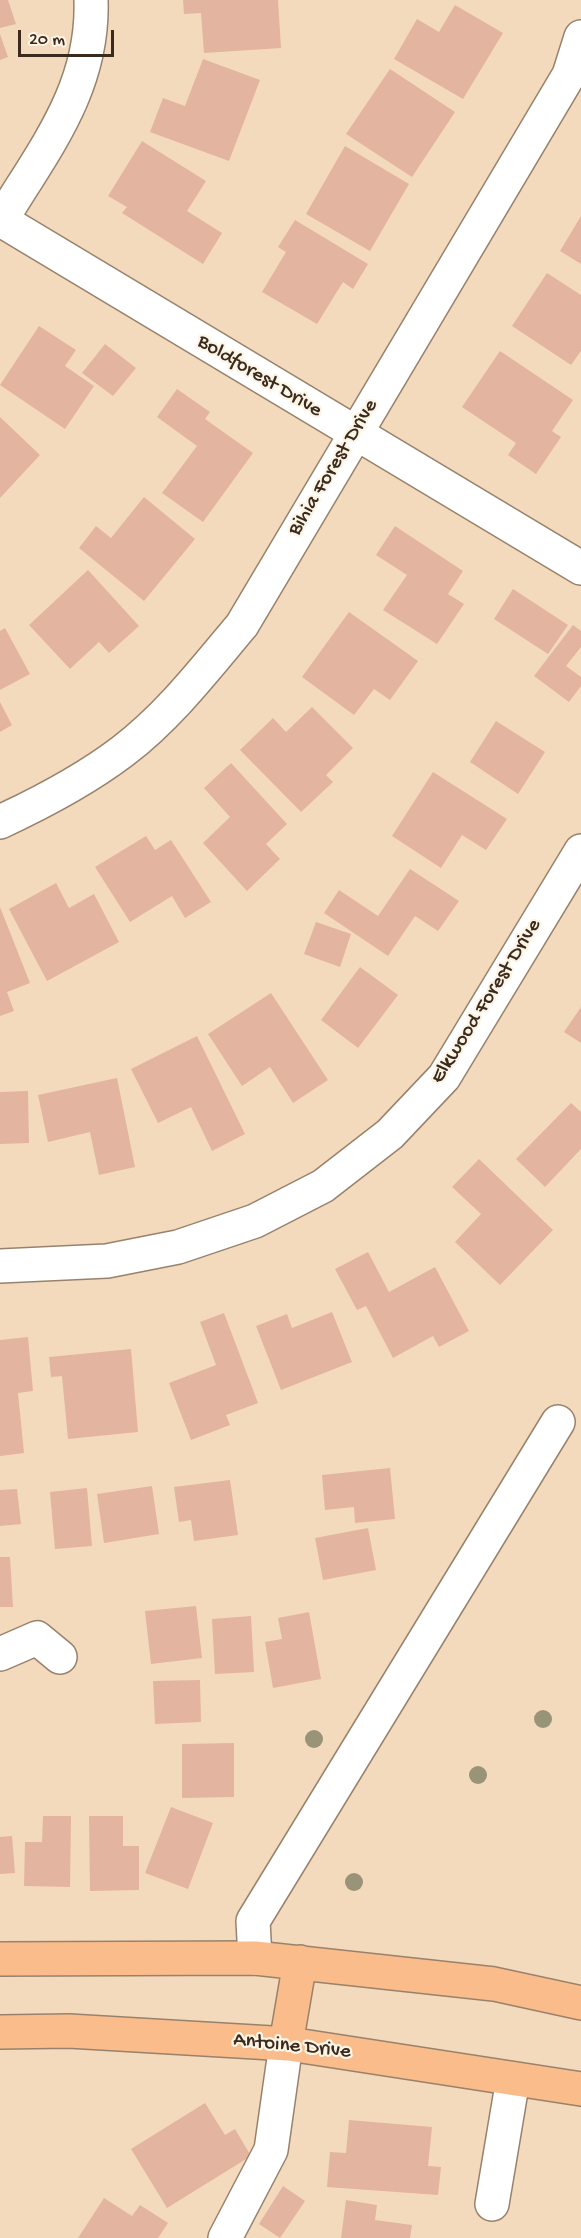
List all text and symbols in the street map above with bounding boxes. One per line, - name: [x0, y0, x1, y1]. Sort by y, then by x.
- scale bar: [21, 18, 117, 56]
- text: 20 m: [29, 30, 65, 51]
- street label: Boldforest Drive: [192, 330, 326, 424]
- street label: Bihia Forest Drive: [283, 395, 385, 541]
- street label: Elkwood Forest Drive: [426, 915, 548, 1089]
- street label: Antoine Drive: [232, 2028, 352, 2066]

